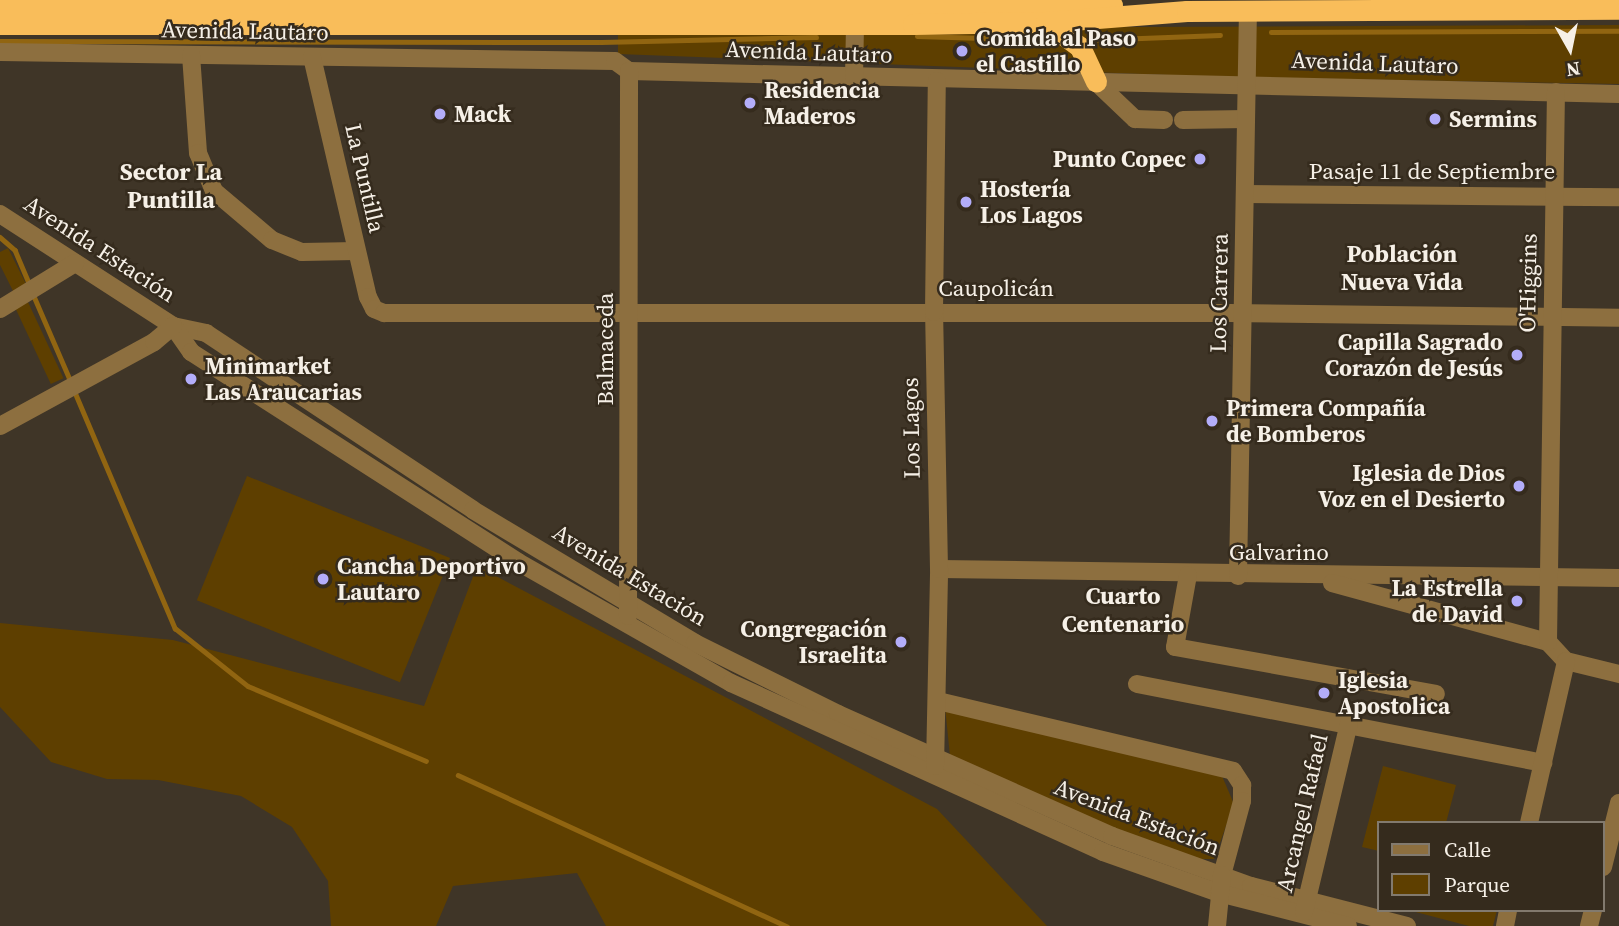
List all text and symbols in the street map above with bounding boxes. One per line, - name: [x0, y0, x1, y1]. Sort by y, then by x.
- north arrow: [1535, 14, 1605, 84]
- street label: Avenida Lautaro: [161, 16, 329, 46]
- place label: Comida al Paso el Castillo: [976, 24, 1136, 78]
- street label: Avenida Lautaro: [725, 35, 893, 69]
- marker: Comida al Paso el Castillo: [954, 43, 970, 59]
- street label: Avenida Lautaro: [1291, 46, 1459, 80]
- text: N: [1564, 56, 1582, 84]
- place label: Residencia Maderos: [764, 76, 880, 130]
- marker: Residencia Maderos: [742, 95, 758, 111]
- place label: Mack: [454, 100, 511, 128]
- place label: Sermins: [1449, 105, 1537, 133]
- marker: Mack: [432, 106, 448, 122]
- marker: Sermins: [1427, 111, 1443, 127]
- street label: La Puntilla: [339, 121, 391, 235]
- place label: Punto Copec: [1053, 145, 1186, 173]
- marker: Punto Copec: [1192, 151, 1208, 167]
- street label: Pasaje 11 de Septiembre: [1309, 157, 1555, 185]
- district label: Sector La Puntilla: [120, 158, 222, 214]
- place label: Hostería Los Lagos: [980, 175, 1083, 229]
- street label: Avenida Estación: [19, 190, 181, 308]
- marker: Hostería Los Lagos: [958, 194, 974, 210]
- street label: Los Carrera: [1204, 233, 1234, 353]
- street label: O'Higgins: [1513, 233, 1543, 333]
- district label: Población Nueva Vida: [1341, 240, 1463, 296]
- street label: Caupolicán: [938, 274, 1054, 302]
- street label: Balmaceda: [591, 293, 619, 405]
- place label: Capilla Sagrado Corazón de Jesús: [1325, 328, 1503, 382]
- marker: Capilla Sagrado Corazón de Jesús: [1509, 347, 1525, 363]
- place label: Minimarket Las Araucarias: [205, 352, 362, 406]
- marker: Minimarket Las Araucarias: [183, 371, 199, 387]
- street label: Los Lagos: [896, 377, 926, 479]
- place label: Primera Compañía de Bomberos: [1226, 394, 1426, 448]
- marker: Primera Compañía de Bomberos: [1204, 413, 1220, 429]
- place label: Iglesia de Dios Voz en el Desierto: [1318, 459, 1505, 513]
- marker: Iglesia de Dios Voz en el Desierto: [1511, 478, 1527, 494]
- street label: Avenida Estación: [548, 518, 712, 632]
- street label: Galvarino: [1229, 538, 1329, 566]
- place label: Cancha Deportivo Lautaro: [337, 552, 526, 606]
- marker: Cancha Deportivo Lautaro: [315, 571, 331, 587]
- place label: La Estrella de David: [1391, 574, 1503, 628]
- district label: Cuarto Centenario: [1062, 582, 1184, 638]
- marker: La Estrella de David: [1509, 593, 1525, 609]
- place label: Congregación Israelita: [740, 615, 887, 669]
- marker: Congregación Israelita: [893, 634, 909, 650]
- place label: Iglesia Apostolica: [1338, 666, 1450, 720]
- marker: Iglesia Apostolica: [1316, 685, 1332, 701]
- street label: Arcangel Rafael: [1270, 731, 1334, 895]
- street label: Avenida Estación: [1050, 773, 1224, 861]
- legend: [1378, 821, 1605, 912]
- text: Calle: [1444, 835, 1491, 864]
- text: Parque: [1444, 870, 1510, 899]

